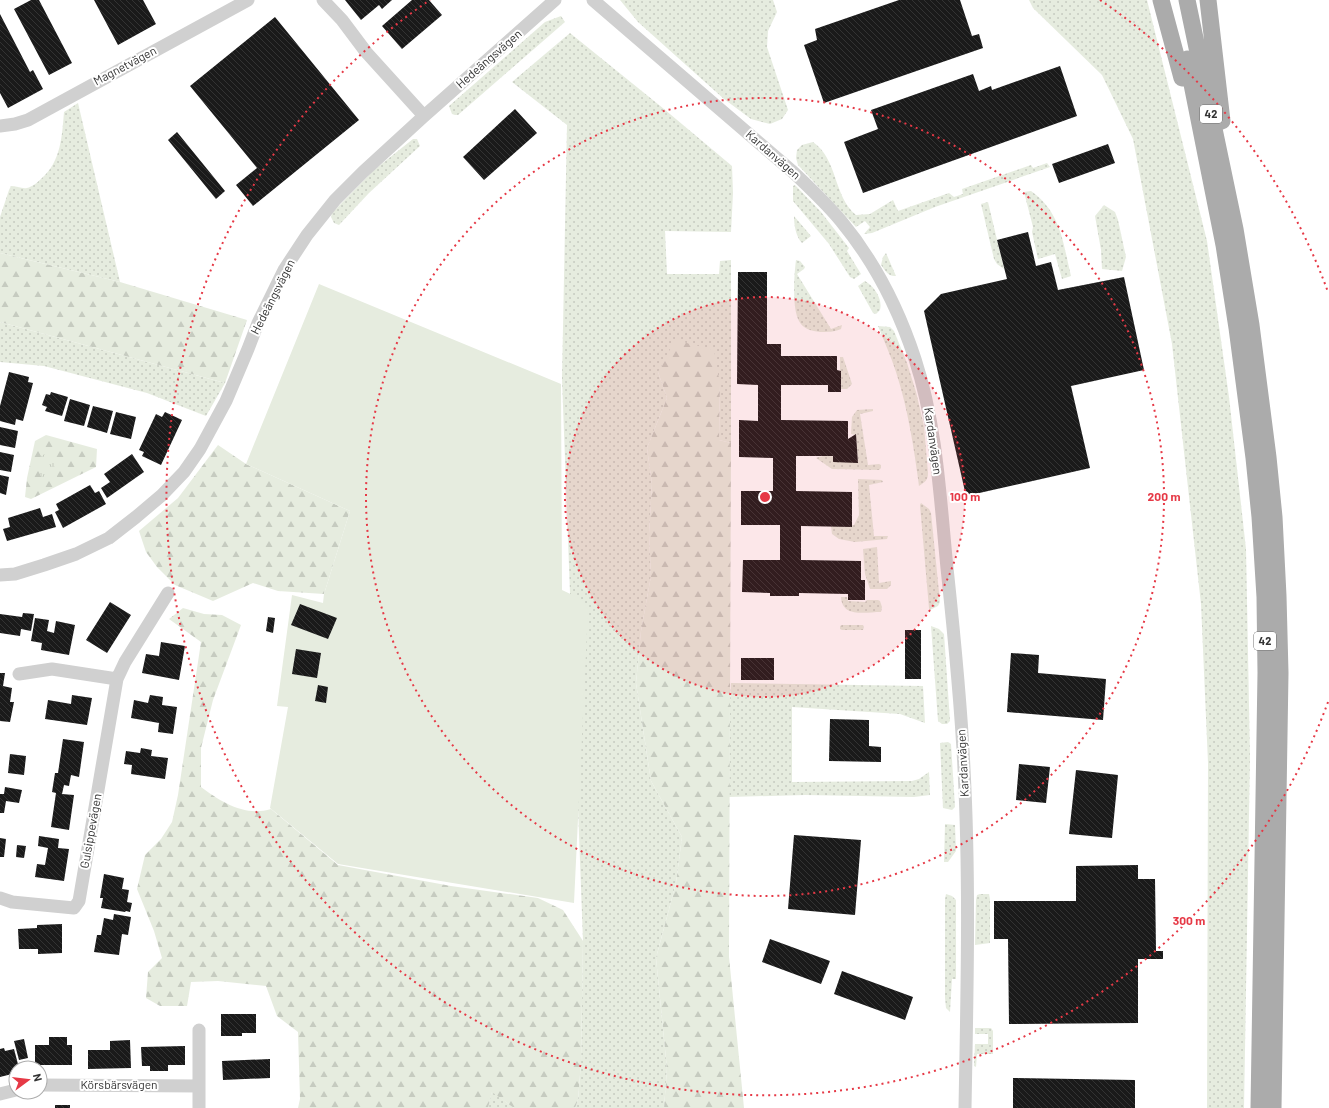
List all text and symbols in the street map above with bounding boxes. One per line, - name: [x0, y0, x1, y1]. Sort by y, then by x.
- street label: Hedeängsvägen: [453, 26, 524, 91]
- street label: Magnetvägen: [91, 43, 158, 88]
- road number: 42: [1200, 105, 1222, 123]
- street label: Kardanvägen: [743, 127, 804, 182]
- street label: Hedeängsvägen: [247, 257, 297, 336]
- street label: Kardanvägen: [922, 406, 946, 475]
- text: 100 m: [950, 489, 980, 503]
- text: 200 m: [1148, 489, 1180, 503]
- centre of rings: [758, 490, 772, 504]
- road number: 42: [1254, 632, 1276, 650]
- street label: Kardanvägen: [953, 729, 971, 797]
- street label: Gulsippevägen: [77, 792, 103, 869]
- text: 300 m: [1173, 913, 1205, 927]
- north arrow: [8, 1060, 48, 1100]
- text: N: [31, 1072, 45, 1083]
- street label: Körsbärsvägen: [80, 1077, 158, 1091]

